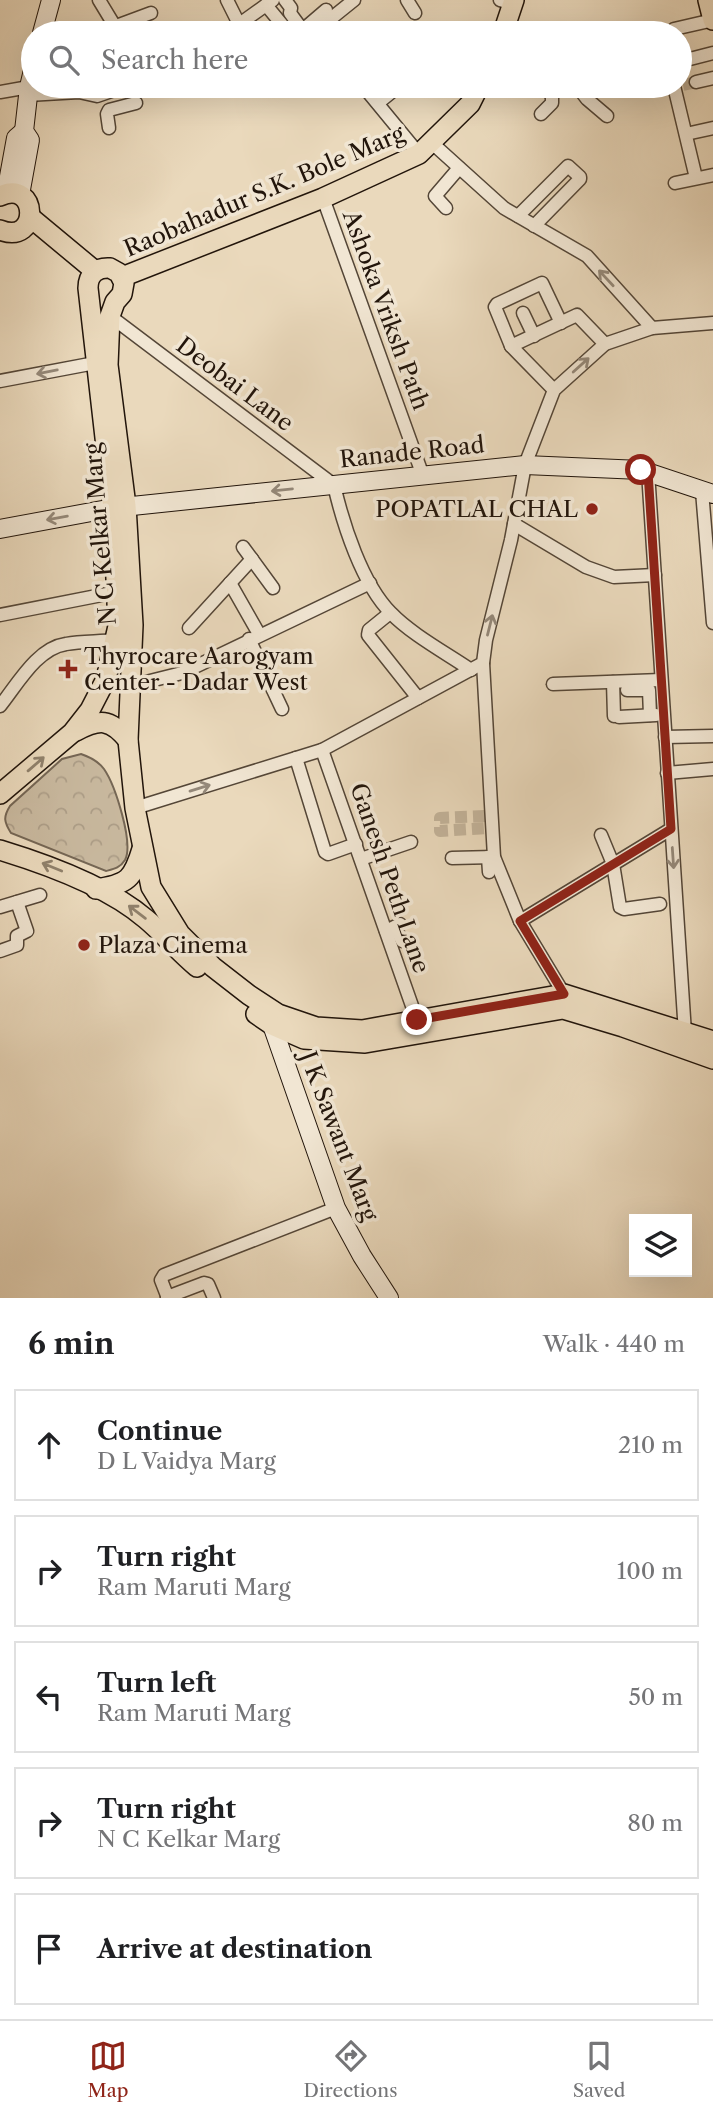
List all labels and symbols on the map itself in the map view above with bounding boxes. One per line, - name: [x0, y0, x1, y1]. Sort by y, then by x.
- street label: Raobahadur S.K. Bole Marg: [120, 119, 409, 263]
- street label: Ashoka Vriksh Path: [337, 205, 435, 414]
- one-way arrow: [598, 269, 614, 287]
- street label: Deobai Lane: [171, 331, 299, 437]
- one-way arrow: [572, 357, 590, 373]
- one-way arrow: [36, 366, 59, 379]
- street label: Ranade Road: [338, 430, 486, 474]
- street label: N C Kelkar Marg: [78, 441, 122, 626]
- route start: [625, 454, 656, 485]
- one-way arrow: [271, 484, 294, 497]
- place label: POPATLAL CHAL: [375, 495, 578, 523]
- marker: POPATLAL CHAL: [584, 501, 600, 517]
- one-way arrow: [46, 512, 69, 525]
- one-way arrow: [484, 614, 497, 637]
- place label: Thyrocare Aarogyam Center - Dadar West: [84, 642, 314, 696]
- marker: Thyrocare Aarogyam Center - Dadar West: [58, 659, 78, 679]
- one-way arrow: [27, 756, 45, 772]
- street label: Ganesh Peth Lane: [344, 779, 436, 977]
- one-way arrow: [189, 780, 211, 793]
- one-way arrow: [667, 846, 680, 869]
- one-way arrow: [42, 860, 64, 873]
- one-way arrow: [128, 905, 147, 920]
- place label: Plaza Cinema: [98, 931, 248, 959]
- marker: Plaza Cinema: [76, 937, 92, 953]
- route end: [401, 1004, 432, 1035]
- street label: J K Sawant Marg: [293, 1045, 384, 1225]

